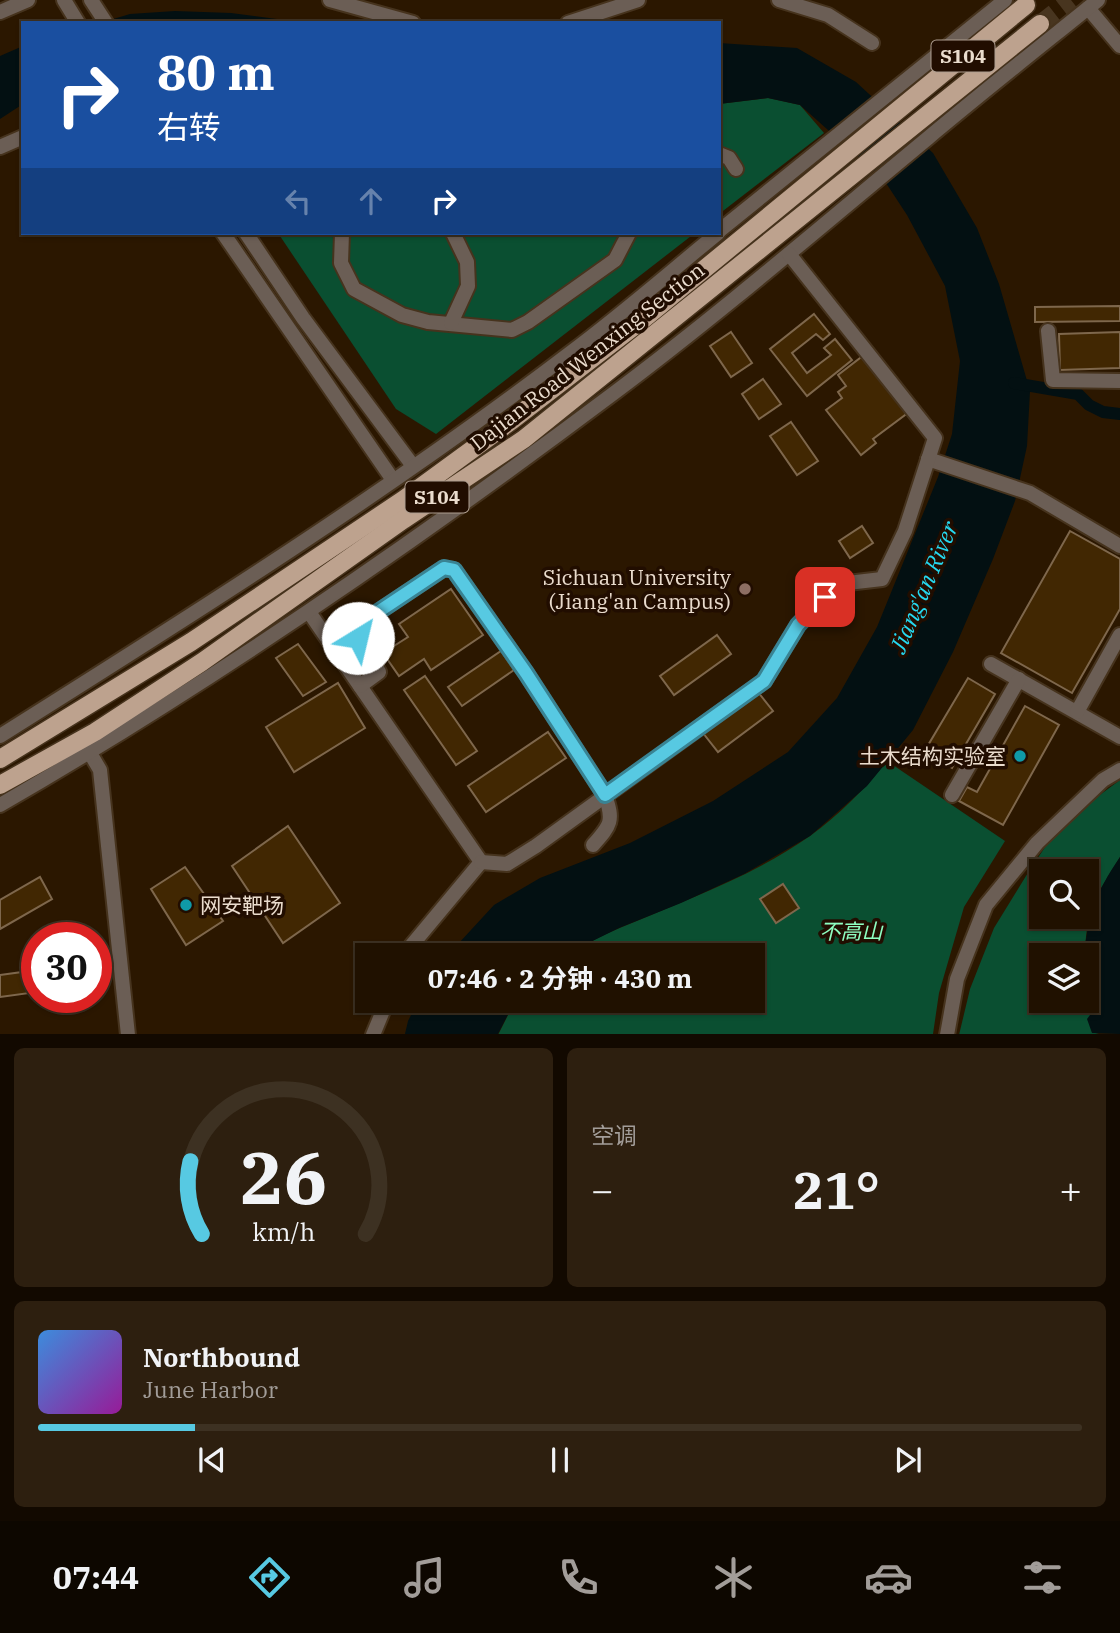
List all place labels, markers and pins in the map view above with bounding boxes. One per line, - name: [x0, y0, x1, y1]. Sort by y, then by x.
- place label: Sichuan University (Jiang'an Campus): [543, 563, 732, 615]
- pin: [795, 567, 855, 627]
- marker: Sichuan University (Jiang'an Campus): [737, 581, 753, 597]
- place label: 土木结构实验室: [859, 742, 1006, 770]
- marker: 土木结构实验室: [1012, 748, 1028, 764]
- place label: 网安靶场: [200, 891, 284, 919]
- marker: 网安靶场: [178, 897, 194, 913]

